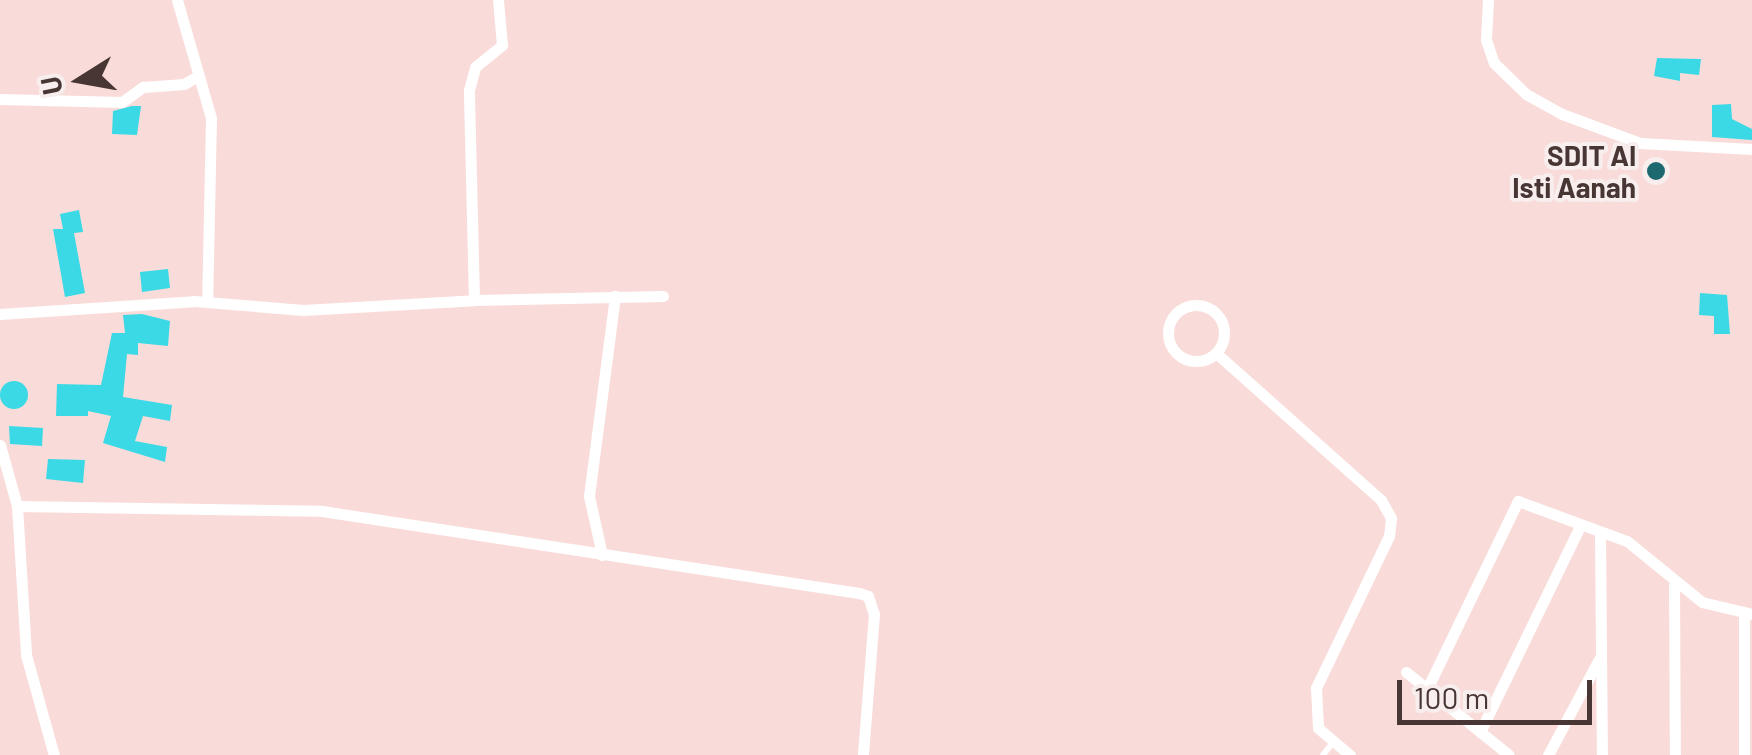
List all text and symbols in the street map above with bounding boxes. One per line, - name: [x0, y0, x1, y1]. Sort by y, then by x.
- north arrow: [30, 30, 130, 130]
- text: U: [32, 74, 69, 98]
- place label: SDIT Al Isti Aanah: [1512, 138, 1636, 204]
- marker: SDIT Al Isti Aanah: [1645, 160, 1667, 182]
- scale bar: [1402, 660, 1597, 722]
- text: 100 m: [1414, 679, 1489, 715]

